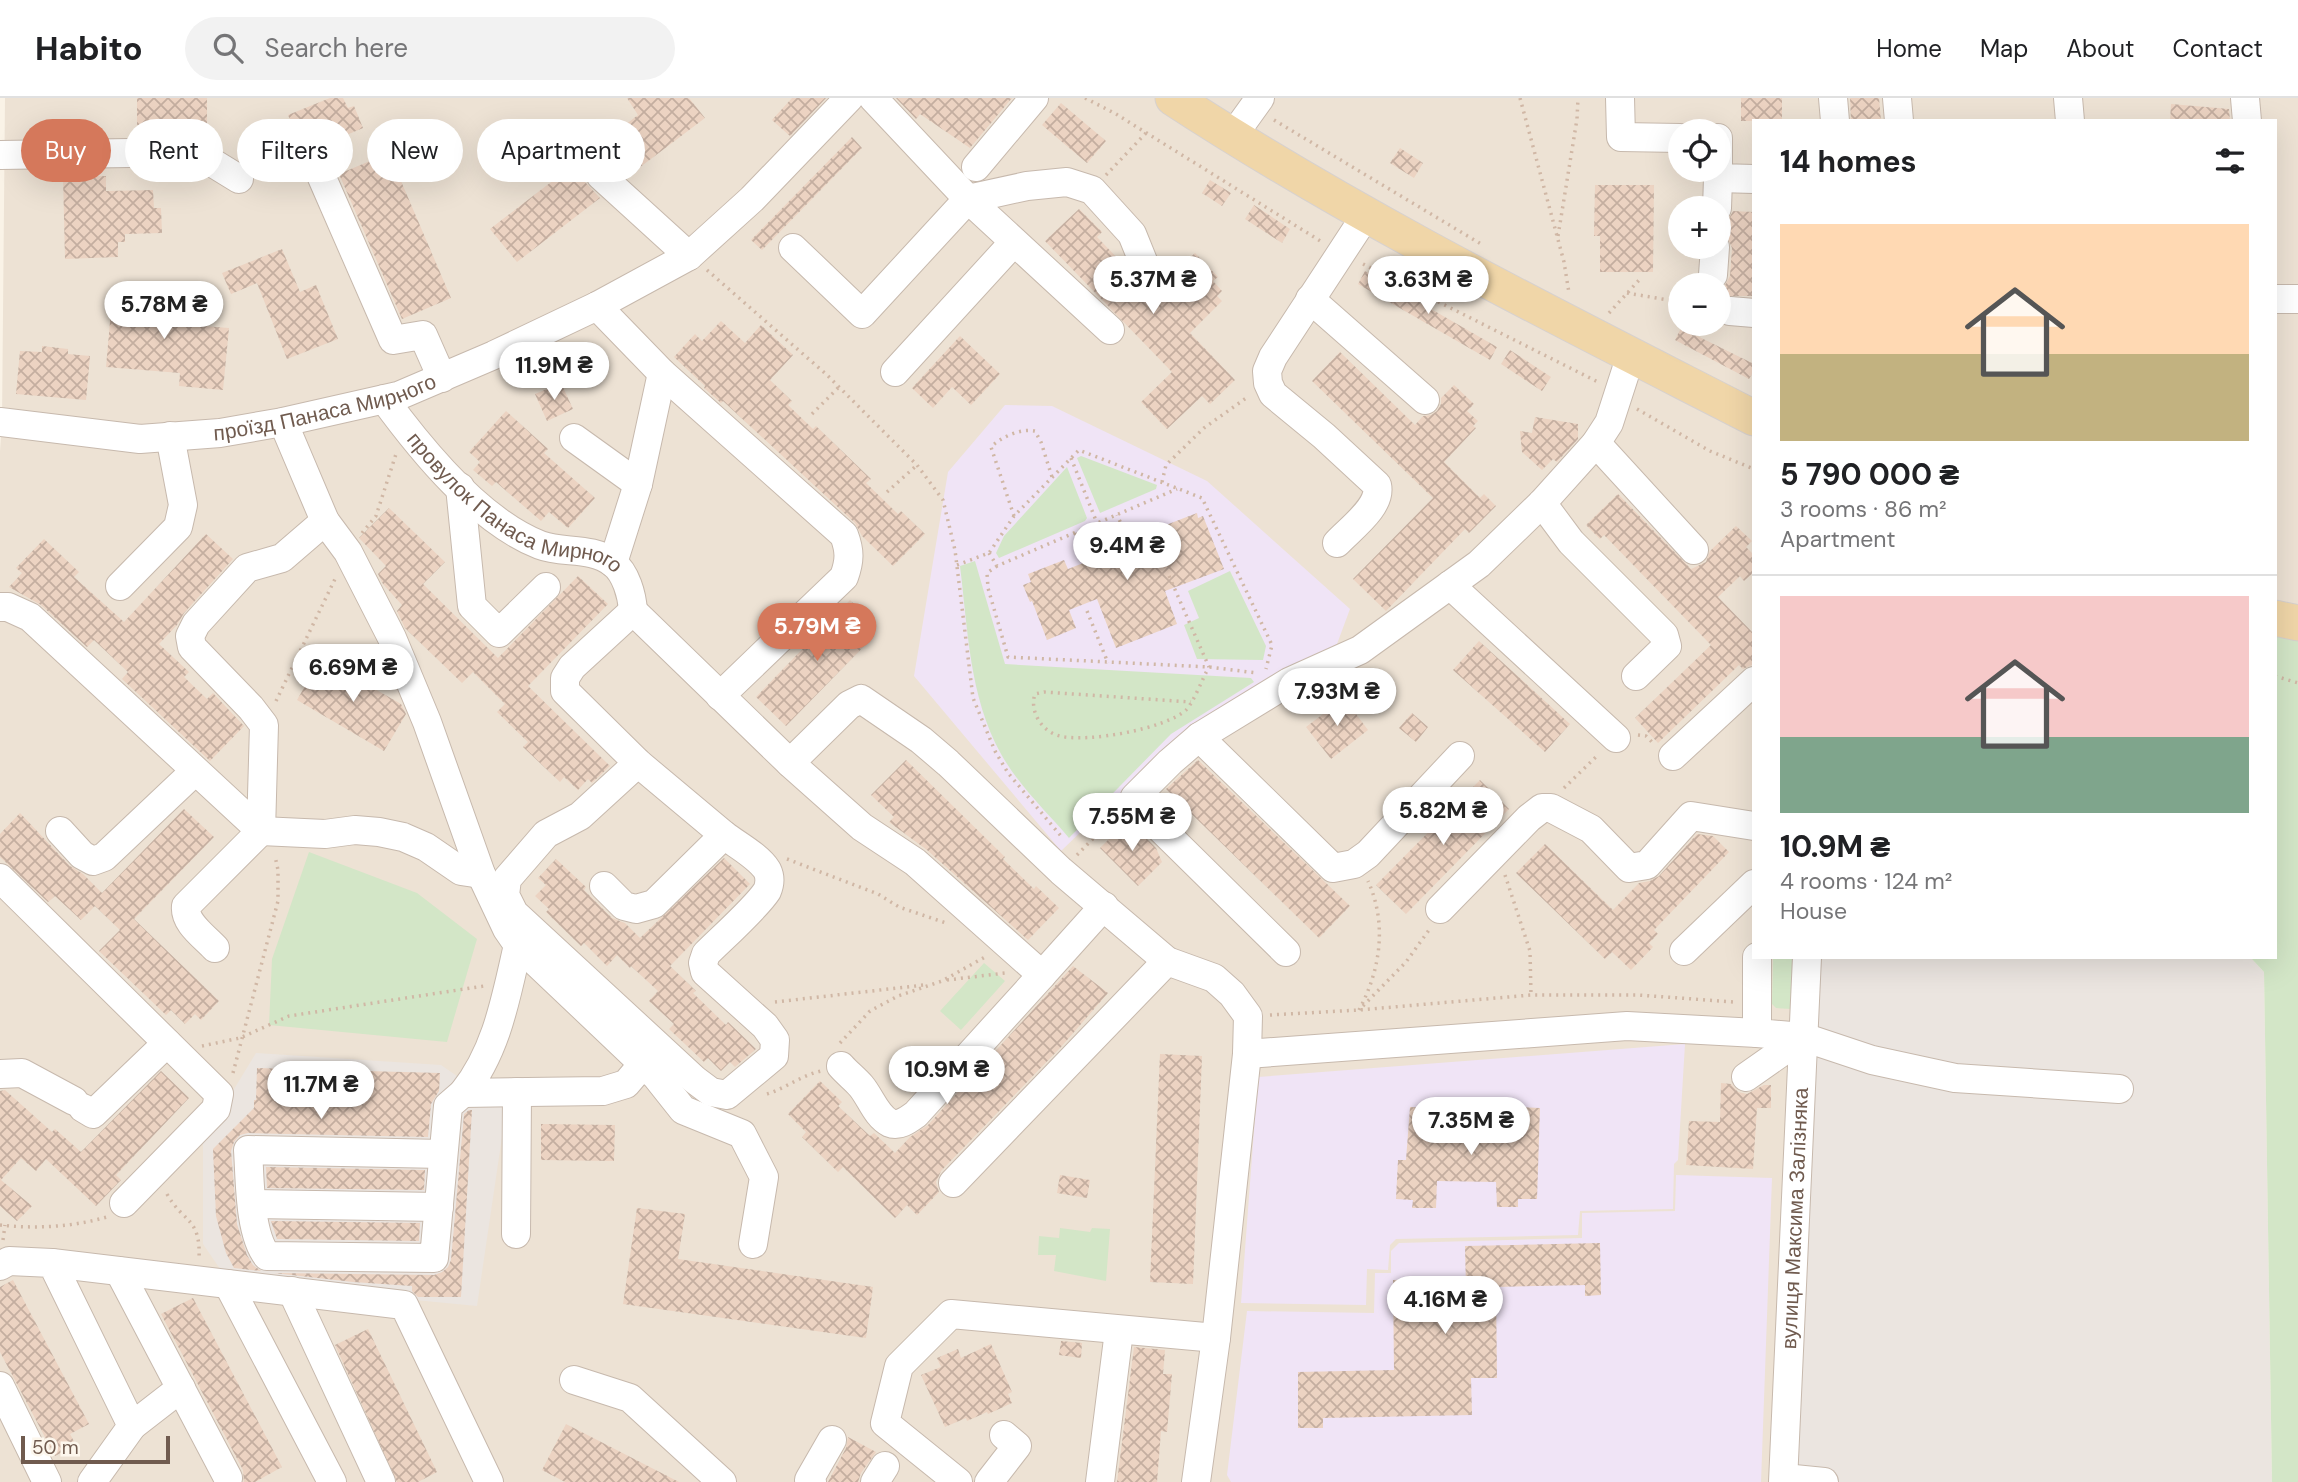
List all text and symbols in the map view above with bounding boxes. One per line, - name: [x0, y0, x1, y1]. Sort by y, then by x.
- search box: [185, 17, 675, 80]
- text: Habito: [35, 27, 143, 70]
- icon: search: [209, 29, 247, 67]
- text: Search here: [265, 31, 408, 65]
- text: Home: [1876, 33, 1942, 64]
- text: Map: [1980, 33, 2028, 64]
- text: About: [2066, 33, 2135, 64]
- text: Contact: [2173, 33, 2263, 64]
- chip: Buy: [21, 119, 111, 182]
- chip: Rent: [125, 119, 223, 182]
- chip: Filters: [237, 119, 353, 182]
- chip: New: [367, 119, 463, 182]
- chip: Apartment: [477, 119, 645, 182]
- map controls: [1668, 119, 1731, 336]
- button: locate: [1668, 119, 1731, 182]
- text: 14 homes: [1780, 142, 1917, 181]
- icon: filters: [2211, 142, 2249, 180]
- button: +: [1668, 196, 1731, 259]
- pin: 5.37M ₴: [1088, 256, 1218, 316]
- pin: 3.63M ₴: [1363, 256, 1493, 316]
- text: 5.37M ₴: [1109, 264, 1197, 294]
- text: 3.63M ₴: [1384, 264, 1472, 294]
- icon: home: [1952, 269, 2078, 395]
- button: −: [1668, 273, 1731, 336]
- pin: 5.78M ₴: [99, 282, 229, 341]
- text: 5.78M ₴: [120, 289, 208, 319]
- pin: 11.9M ₴: [489, 342, 619, 402]
- text: 11.9M ₴: [515, 350, 593, 380]
- street label: проїзд Панаса Мирного: [212, 367, 440, 447]
- street label: провулок Панаса Мирного: [401, 426, 629, 579]
- text: 5 790 000 ₴: [1780, 455, 1959, 494]
- text: 3 rooms · 86 m²: [1780, 494, 1947, 524]
- pin: 9.4M ₴: [1070, 522, 1184, 582]
- text: Apartment: [1780, 524, 1895, 554]
- text: 9.4M ₴: [1089, 530, 1165, 560]
- pin: 5.79M ₴: [752, 603, 882, 663]
- text: 5.79M ₴: [773, 611, 861, 641]
- icon: home: [1952, 641, 2078, 767]
- pin: 6.69M ₴: [288, 644, 418, 704]
- text: 6.69M ₴: [309, 652, 397, 682]
- pin: 7.93M ₴: [1272, 668, 1402, 728]
- text: 7.93M ₴: [1294, 676, 1380, 706]
- pin: 5.82M ₴: [1378, 788, 1508, 847]
- pin: 7.55M ₴: [1067, 794, 1197, 853]
- text: 5.82M ₴: [1399, 795, 1487, 825]
- text: 7.55M ₴: [1089, 801, 1175, 831]
- text: 10.9M ₴: [1780, 827, 1890, 866]
- text: 4 rooms · 124 m²: [1780, 866, 1952, 896]
- text: House: [1780, 896, 1847, 926]
- pin: 10.9M ₴: [882, 1046, 1012, 1106]
- text: 10.9M ₴: [905, 1054, 989, 1084]
- pin: 11.7M ₴: [256, 1062, 386, 1121]
- text: 11.7M ₴: [283, 1069, 359, 1099]
- street label: вулиця Максима Залізняка: [1775, 1087, 1815, 1350]
- pin: 7.35M ₴: [1406, 1098, 1536, 1157]
- text: 7.35M ₴: [1428, 1105, 1514, 1135]
- pin: 4.16M ₴: [1380, 1276, 1510, 1336]
- text: 4.16M ₴: [1403, 1284, 1487, 1314]
- scale bar: [21, 1433, 170, 1465]
- text: 50 m: [32, 1435, 79, 1460]

